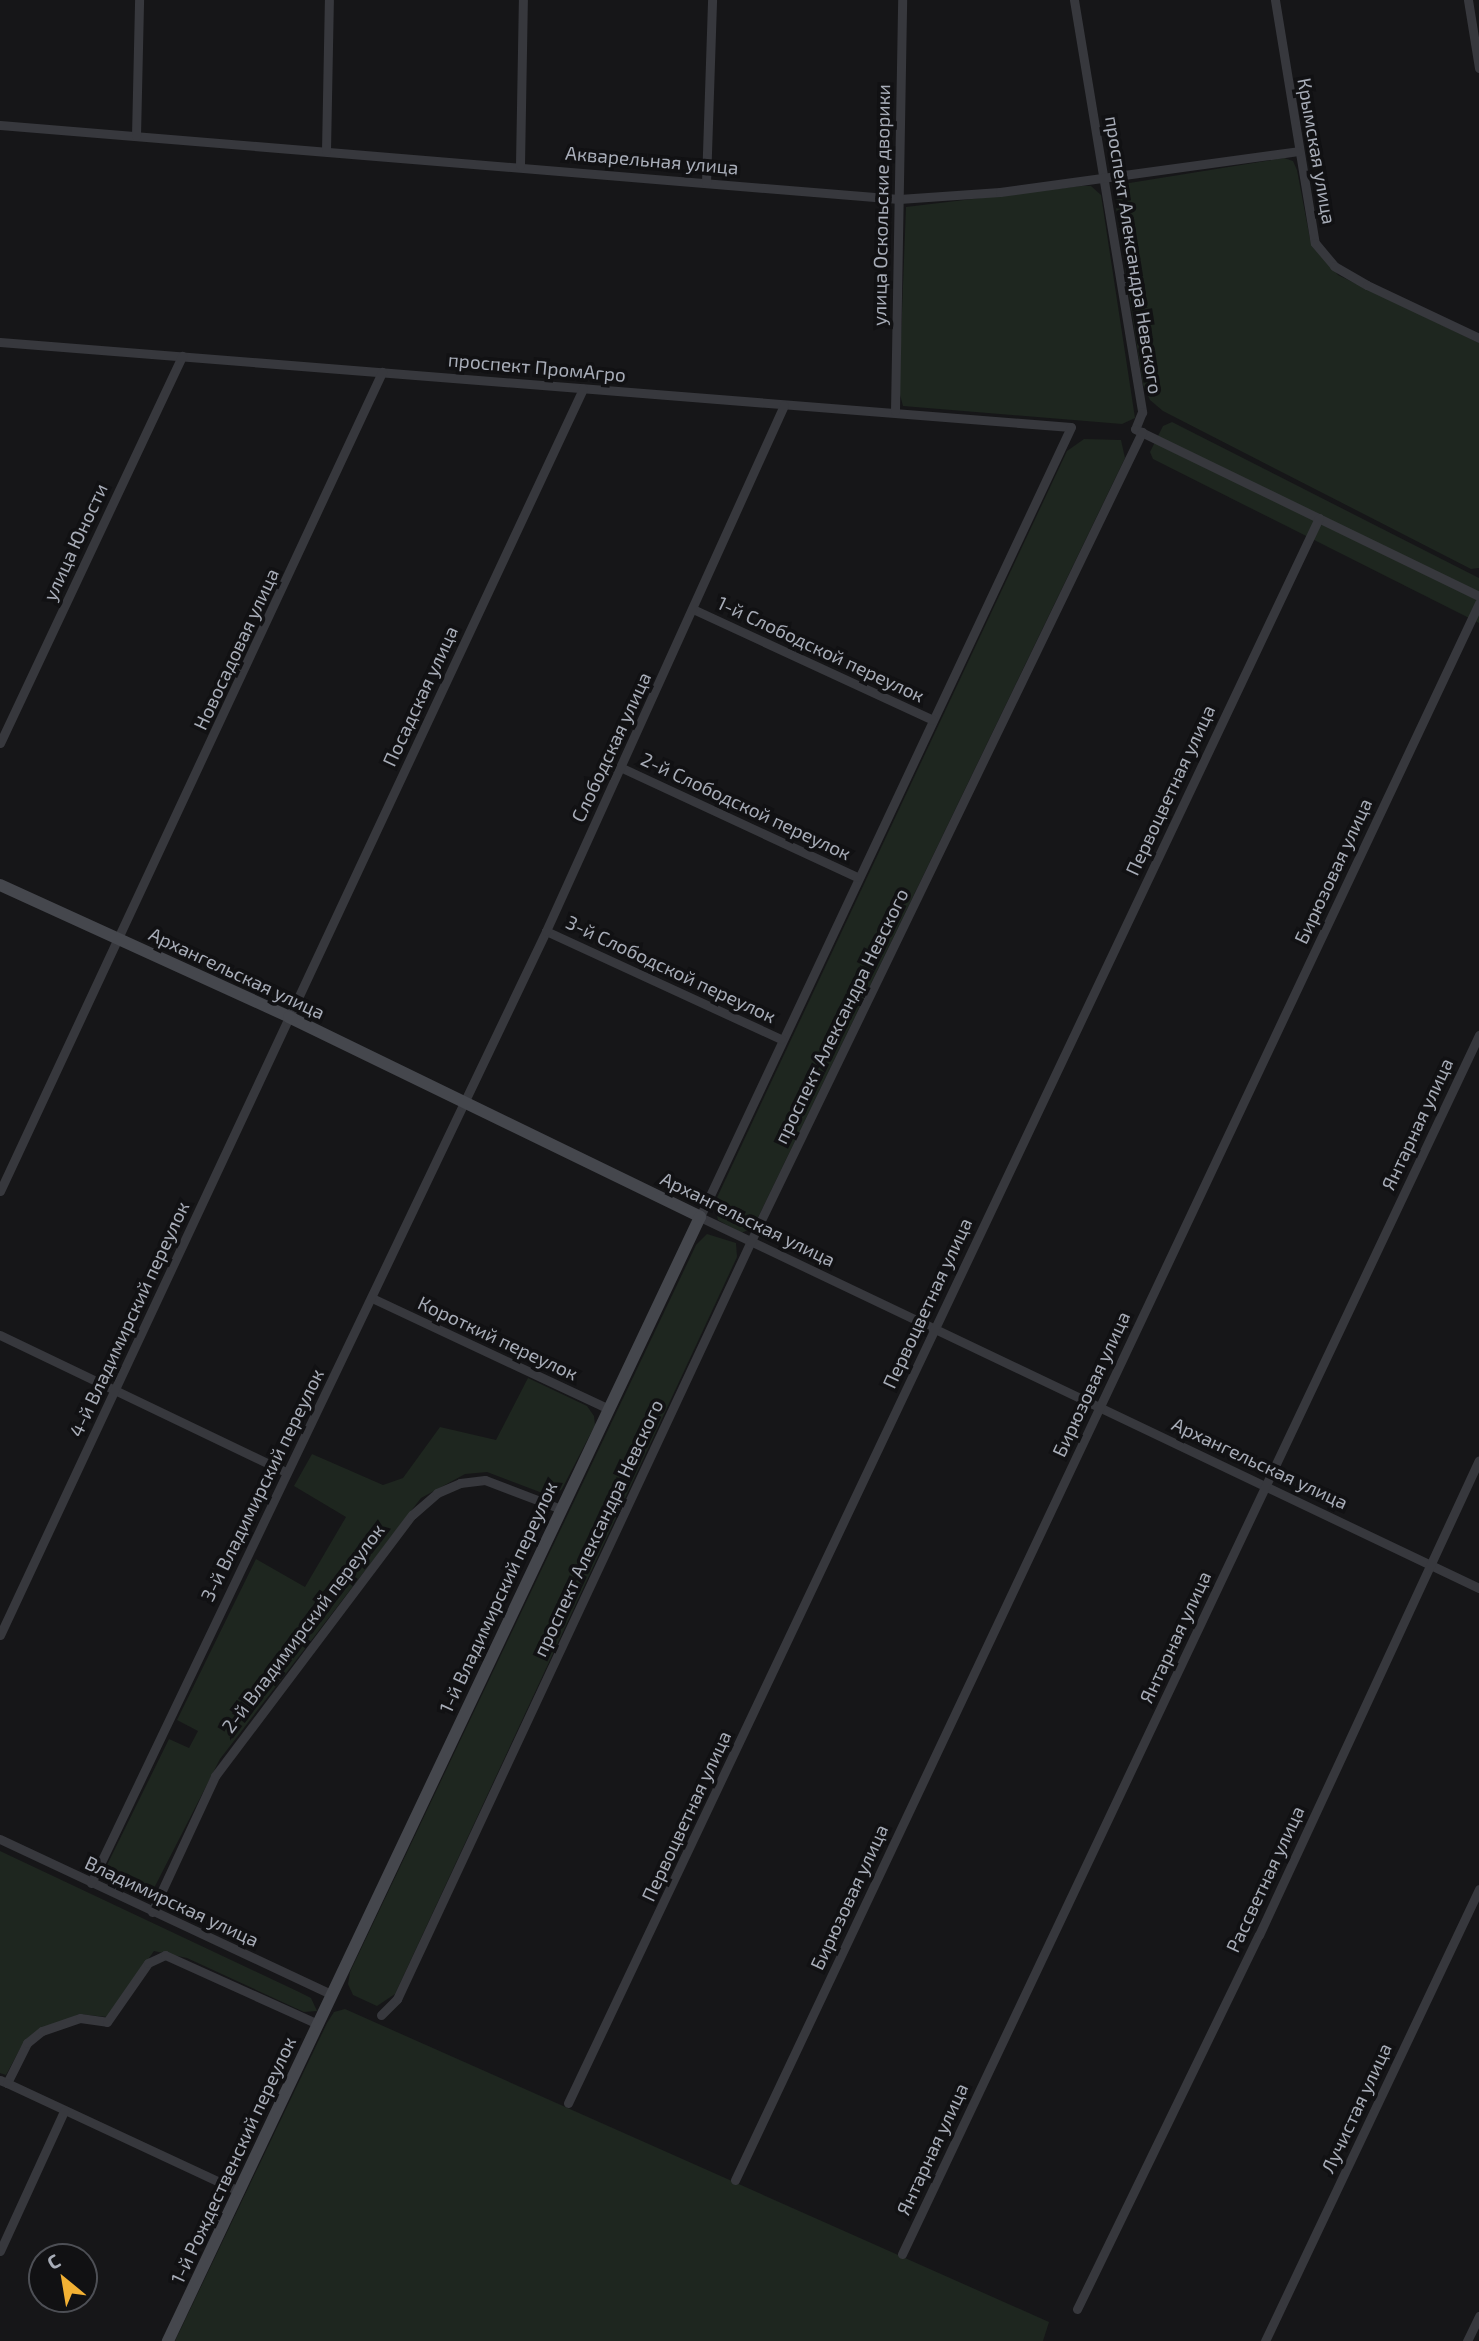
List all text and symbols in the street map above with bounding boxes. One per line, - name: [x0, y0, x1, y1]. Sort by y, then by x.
- street label: Крымская улица: [1293, 76, 1341, 226]
- street label: улица Оскольские дворики: [867, 84, 895, 326]
- street label: проспект Александра Невского: [1101, 114, 1167, 396]
- street label: Акварельная улица: [564, 141, 740, 179]
- street label: проспект ПромАгро: [447, 348, 627, 386]
- street label: улица Юности: [38, 480, 112, 604]
- street label: Новосадовая улица: [189, 565, 283, 733]
- street label: 1-й Слободской переулок: [714, 591, 928, 707]
- street label: Посадская улица: [378, 622, 462, 770]
- street label: Слободская улица: [566, 669, 656, 825]
- street label: Первоцветная улица: [1120, 701, 1220, 879]
- street label: 2-й Слободской переулок: [637, 747, 855, 865]
- street label: Бирюзовая улица: [1289, 795, 1377, 947]
- street label: проспект Александра Невского: [769, 885, 913, 1147]
- street label: 3-й Слободской переулок: [563, 910, 779, 1028]
- street label: Архангельская улица: [145, 922, 329, 1024]
- street label: Янтарная улица: [1377, 1054, 1457, 1194]
- street label: Архангельская улица: [657, 1167, 839, 1271]
- street label: 4-й Владимирский переулок: [64, 1198, 194, 1440]
- street label: Первоцветная улица: [877, 1214, 977, 1392]
- street label: Короткий переулок: [415, 1291, 581, 1385]
- street label: Бирюзовая улица: [1047, 1308, 1135, 1460]
- street label: 3-й Владимирский переулок: [196, 1365, 328, 1605]
- street label: проспект Александра Невского: [528, 1396, 668, 1660]
- street label: Архангельская улица: [1168, 1412, 1352, 1514]
- street label: 1-й Владимирский переулок: [434, 1478, 562, 1716]
- street label: 2-й Владимирский переулок: [217, 1519, 389, 1737]
- street label: Янтарная улица: [1135, 1567, 1215, 1707]
- street label: Первоцветная улица: [636, 1727, 736, 1905]
- street label: Рассветная улица: [1221, 1802, 1309, 1956]
- street label: Бирюзовая улица: [805, 1821, 893, 1973]
- street label: Владимирская улица: [81, 1851, 263, 1951]
- street label: 1-й Рождественский переулок: [166, 2033, 300, 2287]
- street label: Лучистая улица: [1316, 2040, 1396, 2176]
- street label: Янтарная улица: [892, 2079, 972, 2219]
- north arrow: [28, 2243, 98, 2313]
- text: С: [43, 2248, 64, 2274]

